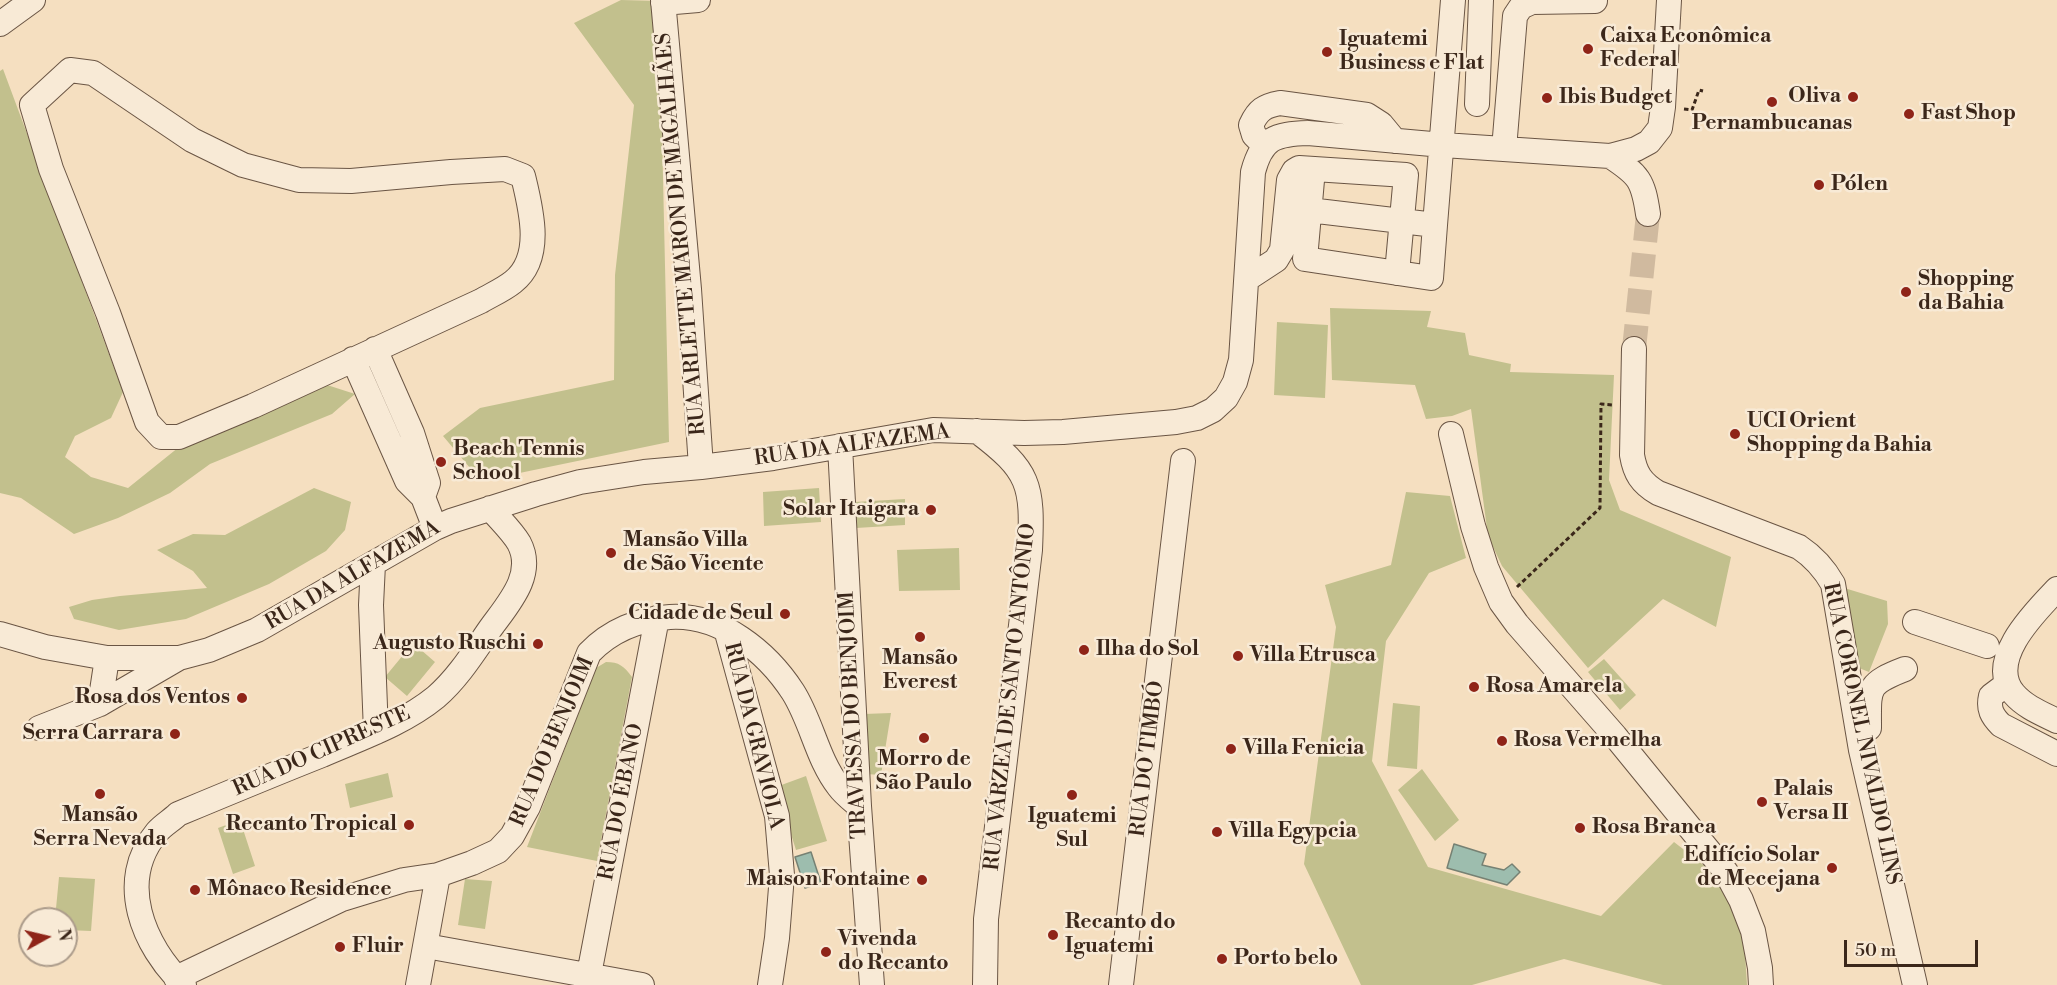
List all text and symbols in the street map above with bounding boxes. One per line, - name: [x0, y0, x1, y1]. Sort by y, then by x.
- place label: Caixa Econômica Federal: [1600, 24, 1771, 74]
- place label: Iguatemi Business e Flat: [1339, 27, 1484, 77]
- street label: RUA ARLETTE MARON DE MAGALHÃES: [652, 32, 712, 436]
- marker: Caixa Econômica Federal: [1581, 42, 1595, 56]
- marker: Iguatemi Business e Flat: [1320, 45, 1334, 59]
- place label: Oliva: [1788, 84, 1841, 110]
- place label: Ibis Budget: [1559, 85, 1672, 111]
- marker: Oliva: [1846, 90, 1860, 104]
- marker: Ibis Budget: [1540, 91, 1554, 105]
- marker: Pernambucanas: [1765, 95, 1779, 109]
- place label: Fast Shop: [1921, 101, 2016, 127]
- marker: Fast Shop: [1902, 107, 1916, 121]
- place label: Pernambucanas: [1692, 111, 1852, 137]
- place label: Pólen: [1831, 172, 1888, 198]
- marker: Pólen: [1812, 178, 1826, 192]
- place label: Shopping da Bahia: [1918, 267, 2013, 317]
- marker: Shopping da Bahia: [1899, 285, 1913, 299]
- place label: UCI Orient Shopping da Bahia: [1747, 409, 1932, 459]
- street label: RUA DA ALFAZEMA: [753, 420, 951, 472]
- marker: UCI Orient Shopping da Bahia: [1728, 427, 1742, 441]
- place label: Beach Tennis School: [453, 437, 584, 487]
- marker: Beach Tennis School: [434, 455, 448, 469]
- place label: Solar Itaigara: [783, 497, 919, 523]
- marker: Solar Itaigara: [924, 503, 938, 517]
- street label: RUA DA ALFAZEMA: [261, 516, 445, 636]
- street label: RUA VÁRZEA DE SANTO ANTÔNIO: [980, 522, 1042, 872]
- place label: Mansão Villa de São Vicente: [623, 528, 764, 578]
- marker: Mansão Villa de São Vicente: [604, 546, 618, 560]
- street label: RUA CORONEL NIVALDO LINS: [1817, 581, 1905, 887]
- street label: TRAVESSA DO BENJOIM: [835, 591, 873, 839]
- place label: Cidade de Seul: [628, 601, 773, 627]
- marker: Cidade de Seul: [778, 607, 792, 621]
- marker: Mansão Everest: [913, 630, 927, 644]
- place label: Augusto Ruschi: [373, 631, 526, 657]
- marker: Augusto Ruschi: [531, 637, 545, 651]
- place label: Ilha do Sol: [1096, 637, 1199, 663]
- street label: RUA DA GRAVIOLA: [718, 640, 788, 832]
- marker: Ilha do Sol: [1077, 643, 1091, 657]
- place label: Villa Etrusca: [1250, 643, 1376, 669]
- place label: Mansão Everest: [882, 646, 958, 696]
- marker: Villa Etrusca: [1231, 649, 1245, 663]
- street label: RUA DO BENJOIM: [506, 653, 600, 831]
- place label: Rosa Amarela: [1486, 674, 1623, 700]
- street label: RUA DO TIMBÓ: [1126, 680, 1170, 838]
- marker: Rosa Amarela: [1467, 680, 1481, 694]
- place label: Rosa dos Ventos: [75, 685, 230, 711]
- marker: Rosa dos Ventos: [235, 691, 249, 705]
- street label: RUA DO CIPRESTE: [229, 702, 415, 802]
- place label: Serra Carrara: [23, 721, 163, 747]
- street label: RUA DO ÉBANO: [594, 721, 650, 883]
- marker: Serra Carrara: [168, 727, 182, 741]
- place label: Rosa Vermelha: [1514, 728, 1662, 754]
- marker: Morro de São Paulo: [917, 731, 931, 745]
- marker: Rosa Vermelha: [1495, 734, 1509, 748]
- place label: Villa Fenicia: [1243, 736, 1364, 762]
- marker: Villa Fenicia: [1224, 742, 1238, 756]
- place label: Morro de São Paulo: [876, 747, 972, 797]
- place label: Palais Versa II: [1774, 777, 1848, 827]
- marker: Mansão Serra Nevada: [93, 787, 107, 801]
- marker: Iguatemi Sul: [1065, 788, 1079, 802]
- marker: Palais Versa II: [1755, 795, 1769, 809]
- place label: Mansão Serra Nevada: [33, 803, 167, 853]
- place label: Iguatemi Sul: [1028, 804, 1116, 854]
- place label: Recanto Tropical: [226, 812, 397, 838]
- place label: Rosa Branca: [1592, 815, 1716, 841]
- marker: Recanto Tropical: [402, 818, 416, 832]
- place label: Villa Egypcia: [1229, 819, 1357, 845]
- marker: Rosa Branca: [1573, 821, 1587, 835]
- marker: Villa Egypcia: [1210, 825, 1224, 839]
- place label: Edifício Solar de Mecejana: [1684, 843, 1820, 893]
- marker: Edifício Solar de Mecejana: [1825, 861, 1839, 875]
- place label: Maison Fontaine: [746, 867, 910, 893]
- marker: Maison Fontaine: [915, 873, 929, 887]
- place label: Mônaco Residence: [207, 877, 392, 903]
- marker: Mônaco Residence: [188, 883, 202, 897]
- north arrow: [18, 907, 78, 967]
- place label: Recanto do Iguatemi: [1065, 910, 1176, 960]
- text: N: [53, 927, 75, 942]
- place label: Vivenda do Recanto: [838, 927, 949, 977]
- marker: Recanto do Iguatemi: [1046, 928, 1060, 942]
- scale bar: [1847, 928, 1980, 966]
- place label: Fluir: [352, 934, 404, 960]
- text: 50 m: [1855, 939, 1896, 962]
- marker: Fluir: [333, 940, 347, 954]
- marker: Vivenda do Recanto: [819, 945, 833, 959]
- place label: Porto belo: [1234, 946, 1338, 972]
- marker: Porto belo: [1215, 952, 1229, 966]

